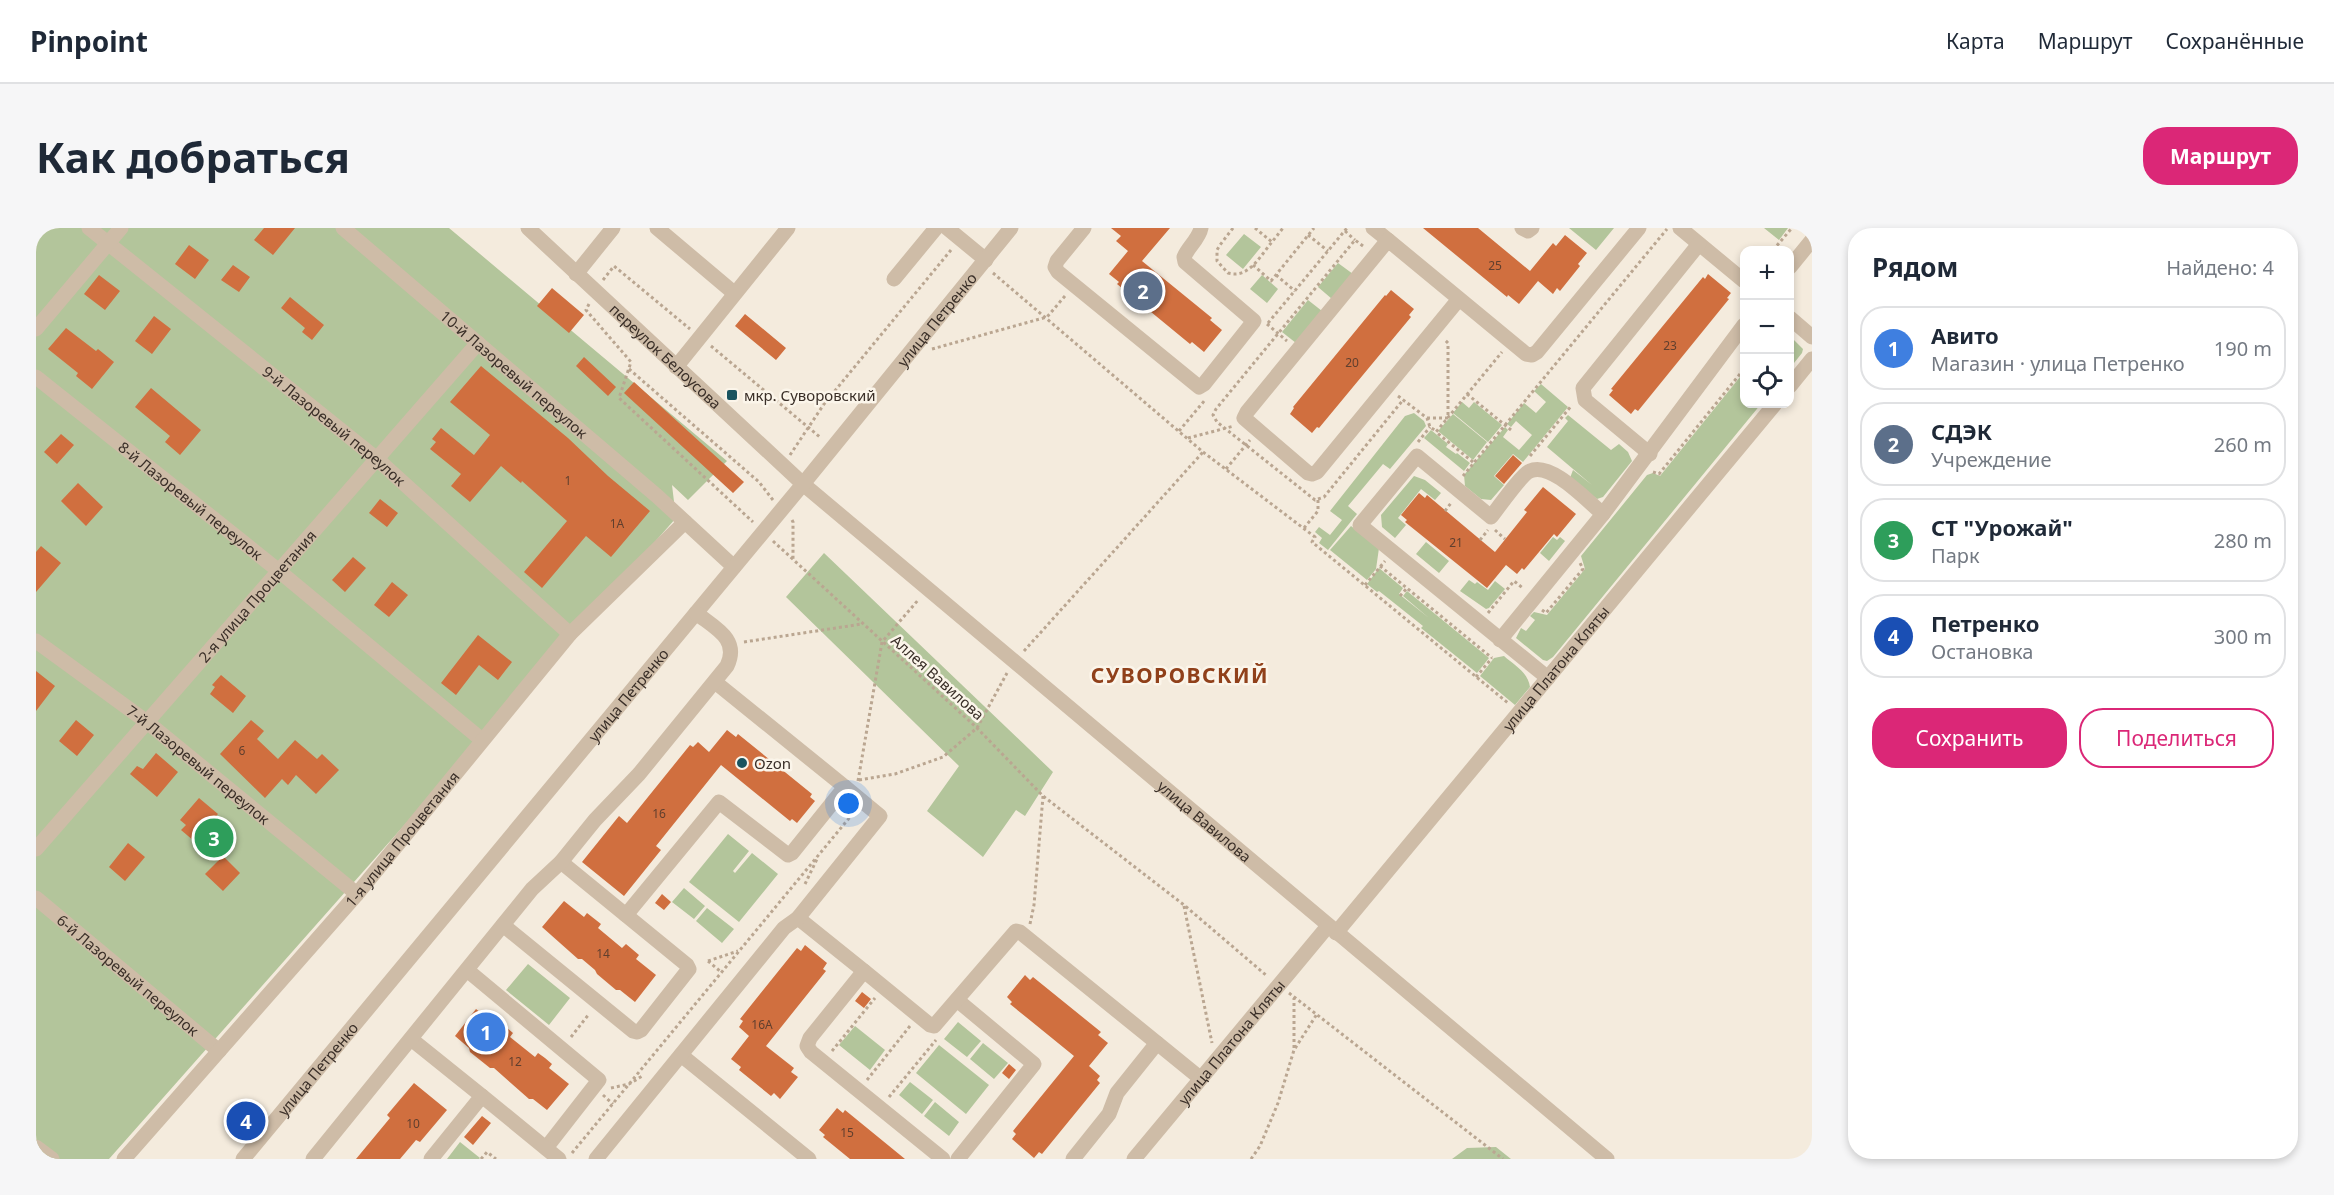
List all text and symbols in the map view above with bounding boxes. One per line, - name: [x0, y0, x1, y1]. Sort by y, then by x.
- text: Pinpoint: [30, 22, 148, 60]
- text: Карта: [1946, 27, 2005, 55]
- text: Маршрут: [2038, 27, 2133, 55]
- text: Сохранённые: [2166, 27, 2304, 55]
- button: Маршрут: [2143, 127, 2298, 185]
- text: Как добраться: [36, 128, 350, 185]
- map controls: [1740, 246, 1794, 408]
- button: +: [1740, 246, 1794, 300]
- text: Рядом: [1872, 249, 1958, 285]
- text: Найдено: 4: [2166, 254, 2274, 281]
- house number: 25: [1488, 257, 1502, 274]
- street label: улица Петренко: [892, 268, 981, 371]
- pin: 2: [1124, 268, 1162, 314]
- street label: переулок Белоусова: [605, 299, 726, 413]
- button: −: [1740, 300, 1794, 354]
- street label: 10-й Лазоревый переулок: [436, 306, 592, 443]
- text: Авито: [1931, 320, 1999, 350]
- text: 1: [1888, 335, 1899, 362]
- text: 190 m: [2214, 335, 2272, 362]
- house number: 23: [1663, 337, 1677, 354]
- text: Магазин · улица Петренко: [1931, 350, 2185, 377]
- house number: 20: [1345, 354, 1359, 371]
- button: locate: [1740, 354, 1794, 408]
- street label: 9-й Лазоревый переулок: [259, 361, 410, 490]
- place label: мкр. Суворовский: [744, 385, 876, 405]
- marker: мкр. Суворовский: [725, 388, 739, 402]
- text: СДЭК: [1931, 416, 1992, 446]
- text: 2: [1888, 431, 1899, 458]
- text: 260 m: [2214, 431, 2272, 458]
- street label: 8-й Лазоревый переулок: [114, 437, 267, 564]
- text: Учреждение: [1931, 446, 2052, 473]
- house number: 1: [565, 472, 571, 489]
- text: СТ "Урожай": [1931, 512, 2073, 542]
- house number: 1А: [610, 515, 625, 532]
- street label: 2-я улица Процветания: [194, 525, 320, 666]
- text: 3: [1888, 527, 1899, 554]
- text: 280 m: [2214, 527, 2272, 554]
- house number: 21: [1449, 534, 1463, 551]
- text: Парк: [1931, 542, 1980, 569]
- street label: улица Платона Кляты: [1498, 602, 1613, 735]
- text: Петренко: [1931, 608, 2040, 638]
- text: 4: [1888, 623, 1899, 650]
- text: 300 m: [2214, 623, 2272, 650]
- street label: Аллея Вавилова: [887, 630, 989, 724]
- text: Остановка: [1931, 638, 2033, 665]
- street label: улица Петренко: [583, 644, 673, 746]
- district label: СУВОРОВСКИЙ: [1091, 661, 1269, 689]
- street label: 7-й Лазоревый переулок: [123, 700, 274, 829]
- button: Сохранить: [1872, 708, 2067, 768]
- button: Поделиться: [2079, 708, 2274, 768]
- house number: 6: [239, 742, 246, 759]
- place label: Ozon: [754, 753, 791, 773]
- marker: Ozon: [735, 756, 749, 770]
- street label: 1-я улица Процветания: [340, 767, 464, 911]
- street label: улица Вавилова: [1153, 776, 1256, 866]
- your location: [834, 789, 863, 818]
- house number: 16: [652, 805, 666, 822]
- pin: 3: [194, 816, 234, 860]
- street label: 6-й Лазоревый переулок: [53, 910, 203, 1040]
- house number: 14: [596, 945, 610, 962]
- street label: улица Платона Кляты: [1173, 975, 1289, 1109]
- pin: 1: [466, 1010, 506, 1054]
- house number: 16А: [751, 1016, 773, 1033]
- street label: улица Петренко: [273, 1018, 362, 1120]
- house number: 12: [508, 1053, 522, 1070]
- pin: 4: [226, 1098, 266, 1144]
- house number: 10: [406, 1115, 420, 1132]
- house number: 15: [840, 1124, 854, 1141]

